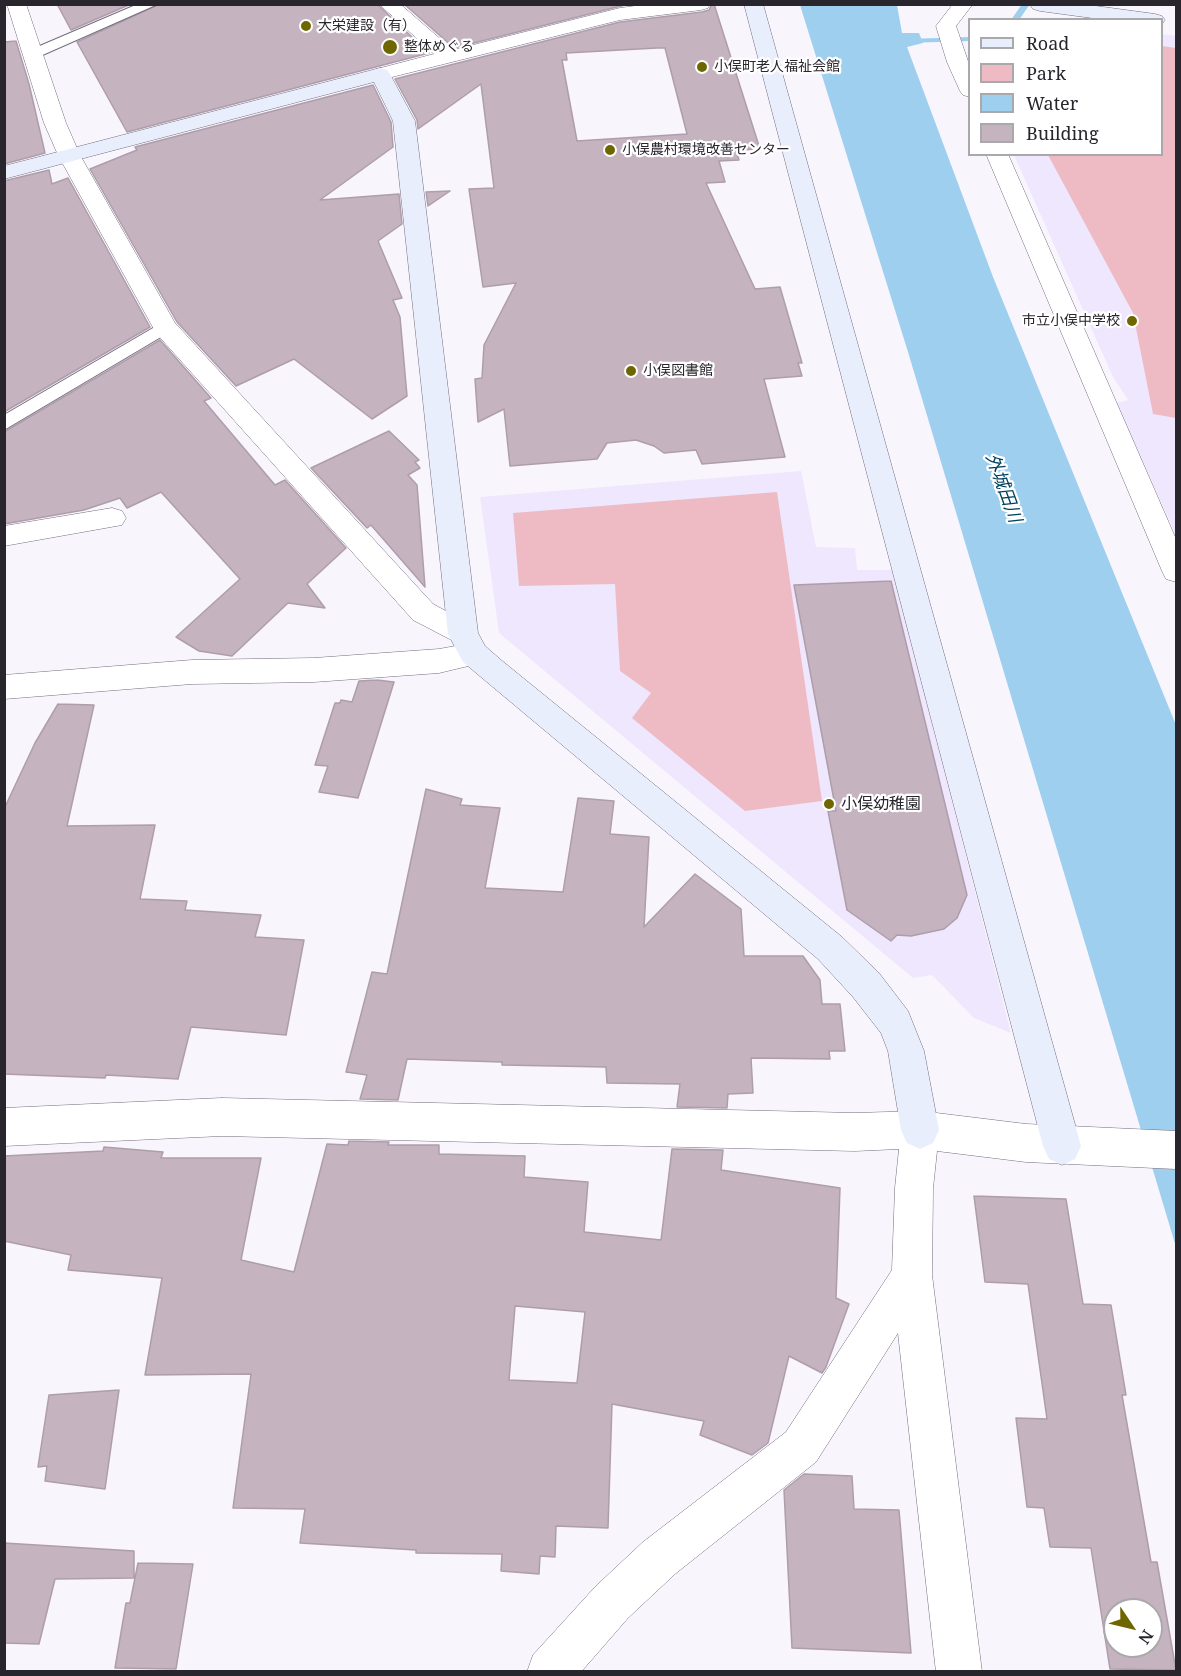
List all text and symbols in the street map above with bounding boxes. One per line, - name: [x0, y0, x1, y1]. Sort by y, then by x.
- place label: 大栄建設（有）: [318, 18, 416, 34]
- legend: [968, 18, 1163, 156]
- marker: 大栄建設（有）: [299, 19, 313, 33]
- text: Road: [1026, 31, 1069, 55]
- marker: 整体めぐる: [381, 38, 399, 56]
- place label: 整体めぐる: [404, 39, 474, 55]
- place label: 小俣町老人福祉会館: [714, 59, 840, 75]
- marker: 小俣町老人福祉会館: [695, 60, 709, 74]
- text: Park: [1026, 61, 1066, 85]
- text: Water: [1026, 91, 1078, 115]
- text: Building: [1026, 121, 1099, 145]
- place label: 小俣農村環境改善センター: [622, 142, 790, 158]
- marker: 小俣農村環境改善センター: [603, 143, 617, 157]
- place label: 市立小俣中学校: [1022, 313, 1120, 329]
- marker: 市立小俣中学校: [1125, 314, 1139, 328]
- place label: 小俣図書館: [643, 363, 713, 379]
- marker: 小俣図書館: [624, 364, 638, 378]
- water label: 外城田川: [981, 450, 1025, 526]
- place label: 小俣幼稚園: [841, 794, 921, 814]
- marker: 小俣幼稚園: [822, 797, 836, 811]
- north arrow: [1103, 1598, 1163, 1658]
- text: N: [1133, 1626, 1159, 1649]

